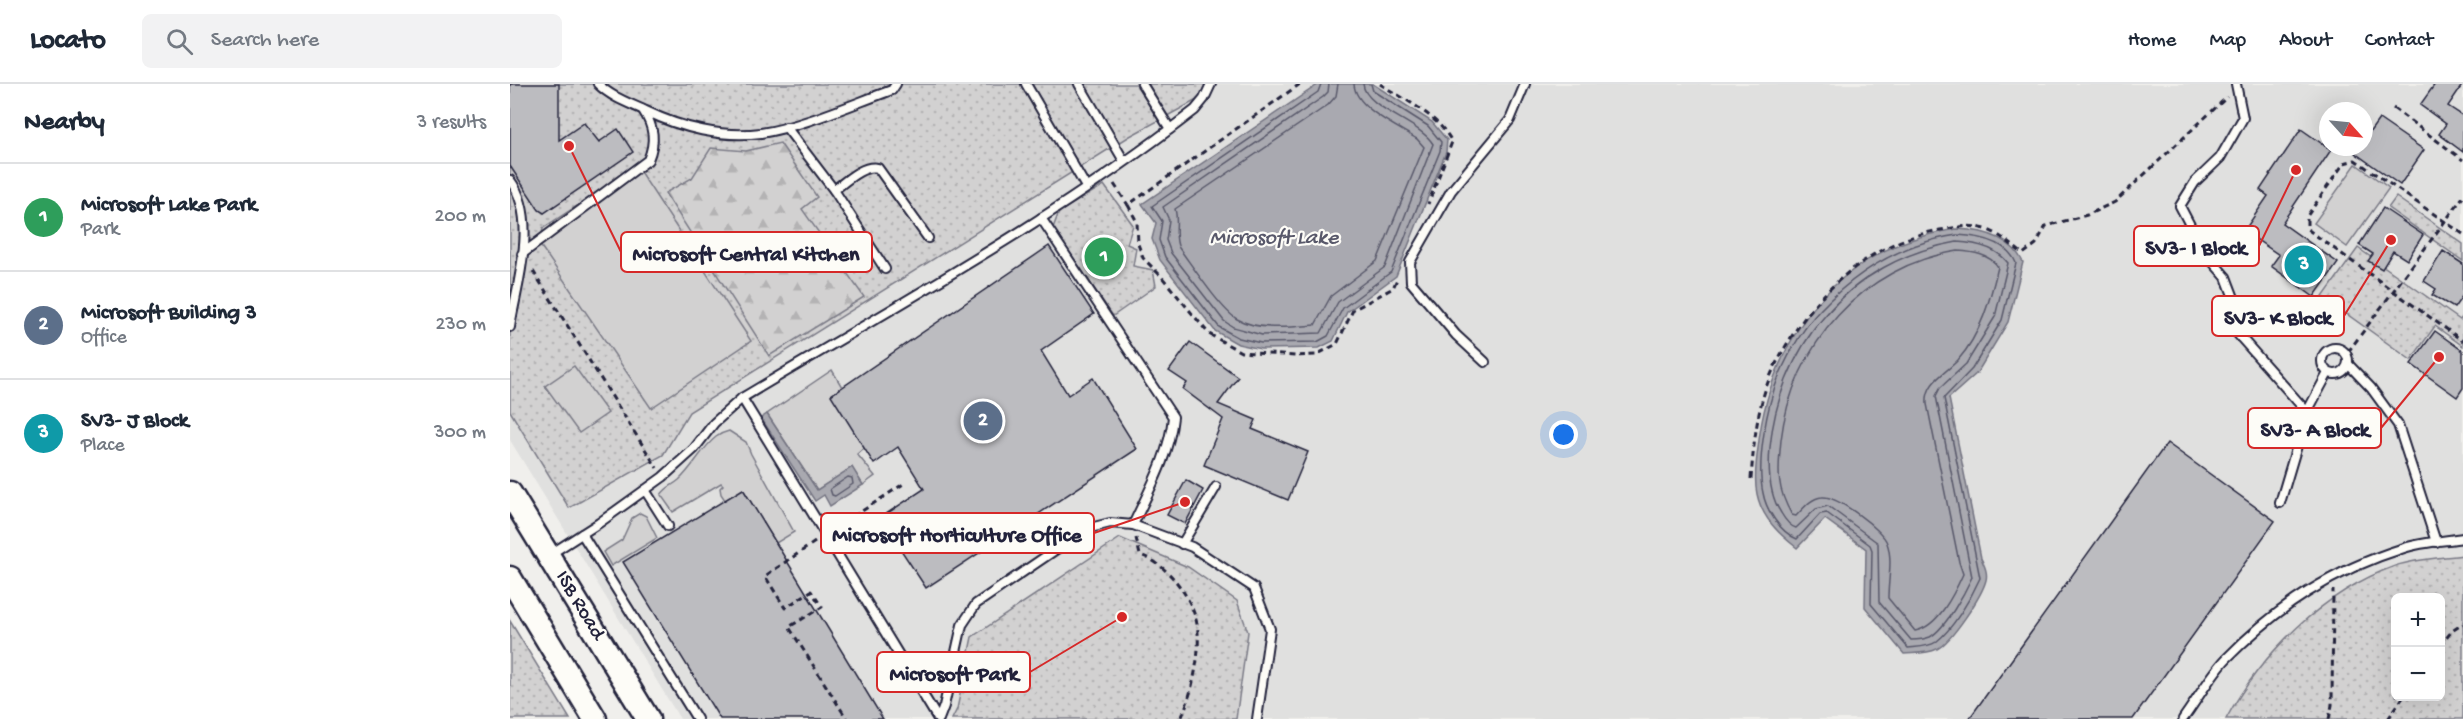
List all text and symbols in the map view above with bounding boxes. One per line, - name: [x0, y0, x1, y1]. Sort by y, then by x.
- search box: [142, 14, 562, 68]
- text: Locato: [30, 25, 106, 58]
- icon: search: [163, 25, 196, 58]
- text: Search here: [211, 28, 319, 54]
- text: Home: [2128, 29, 2176, 54]
- text: Map: [2209, 29, 2246, 54]
- text: About: [2279, 29, 2332, 54]
- text: Contact: [2365, 29, 2433, 54]
- north arrow: [2319, 102, 2373, 156]
- text: Nearby: [24, 108, 105, 139]
- text: 3 results: [417, 112, 486, 135]
- text: Microsoft Lake Park: [81, 193, 257, 219]
- text: 1: [39, 206, 48, 229]
- text: 200 m: [435, 206, 486, 229]
- text: Park: [81, 219, 119, 242]
- water label: Microsoft Lake: [1210, 226, 1340, 252]
- callout: SV3- I Block: [2134, 226, 2259, 266]
- callout: Microsoft Central Kitchen: [621, 232, 872, 272]
- pin: 1: [1084, 234, 1124, 279]
- text: SV3- I Block: [2145, 237, 2249, 263]
- pin: 3: [2284, 242, 2324, 288]
- text: Microsoft Central Kitchen: [633, 243, 860, 269]
- callout: SV3- K Block: [2212, 296, 2344, 336]
- text: Microsoft Building 3: [81, 301, 257, 327]
- text: SV3- K Block: [2224, 307, 2334, 333]
- text: 2: [39, 314, 48, 337]
- text: 230 m: [436, 314, 486, 337]
- text: Office: [81, 327, 127, 350]
- pin: 2: [964, 398, 1002, 444]
- callout: SV3- A Block: [2248, 408, 2381, 448]
- text: SV3- J Block: [81, 409, 189, 435]
- text: SV3- A Block: [2261, 419, 2372, 445]
- your location: [1549, 420, 1578, 449]
- text: 3: [38, 422, 49, 445]
- text: 300 m: [434, 422, 486, 445]
- text: Place: [81, 435, 125, 458]
- callout: Microsoft Horticulture Office: [821, 513, 1094, 553]
- text: Microsoft Horticulture Office: [832, 524, 1082, 550]
- street label: ISB Road: [549, 567, 610, 647]
- map controls: [2391, 593, 2445, 701]
- button: +: [2391, 593, 2445, 647]
- button: −: [2391, 647, 2445, 701]
- callout: Microsoft Park: [877, 652, 1030, 692]
- text: Microsoft Park: [889, 663, 1021, 689]

